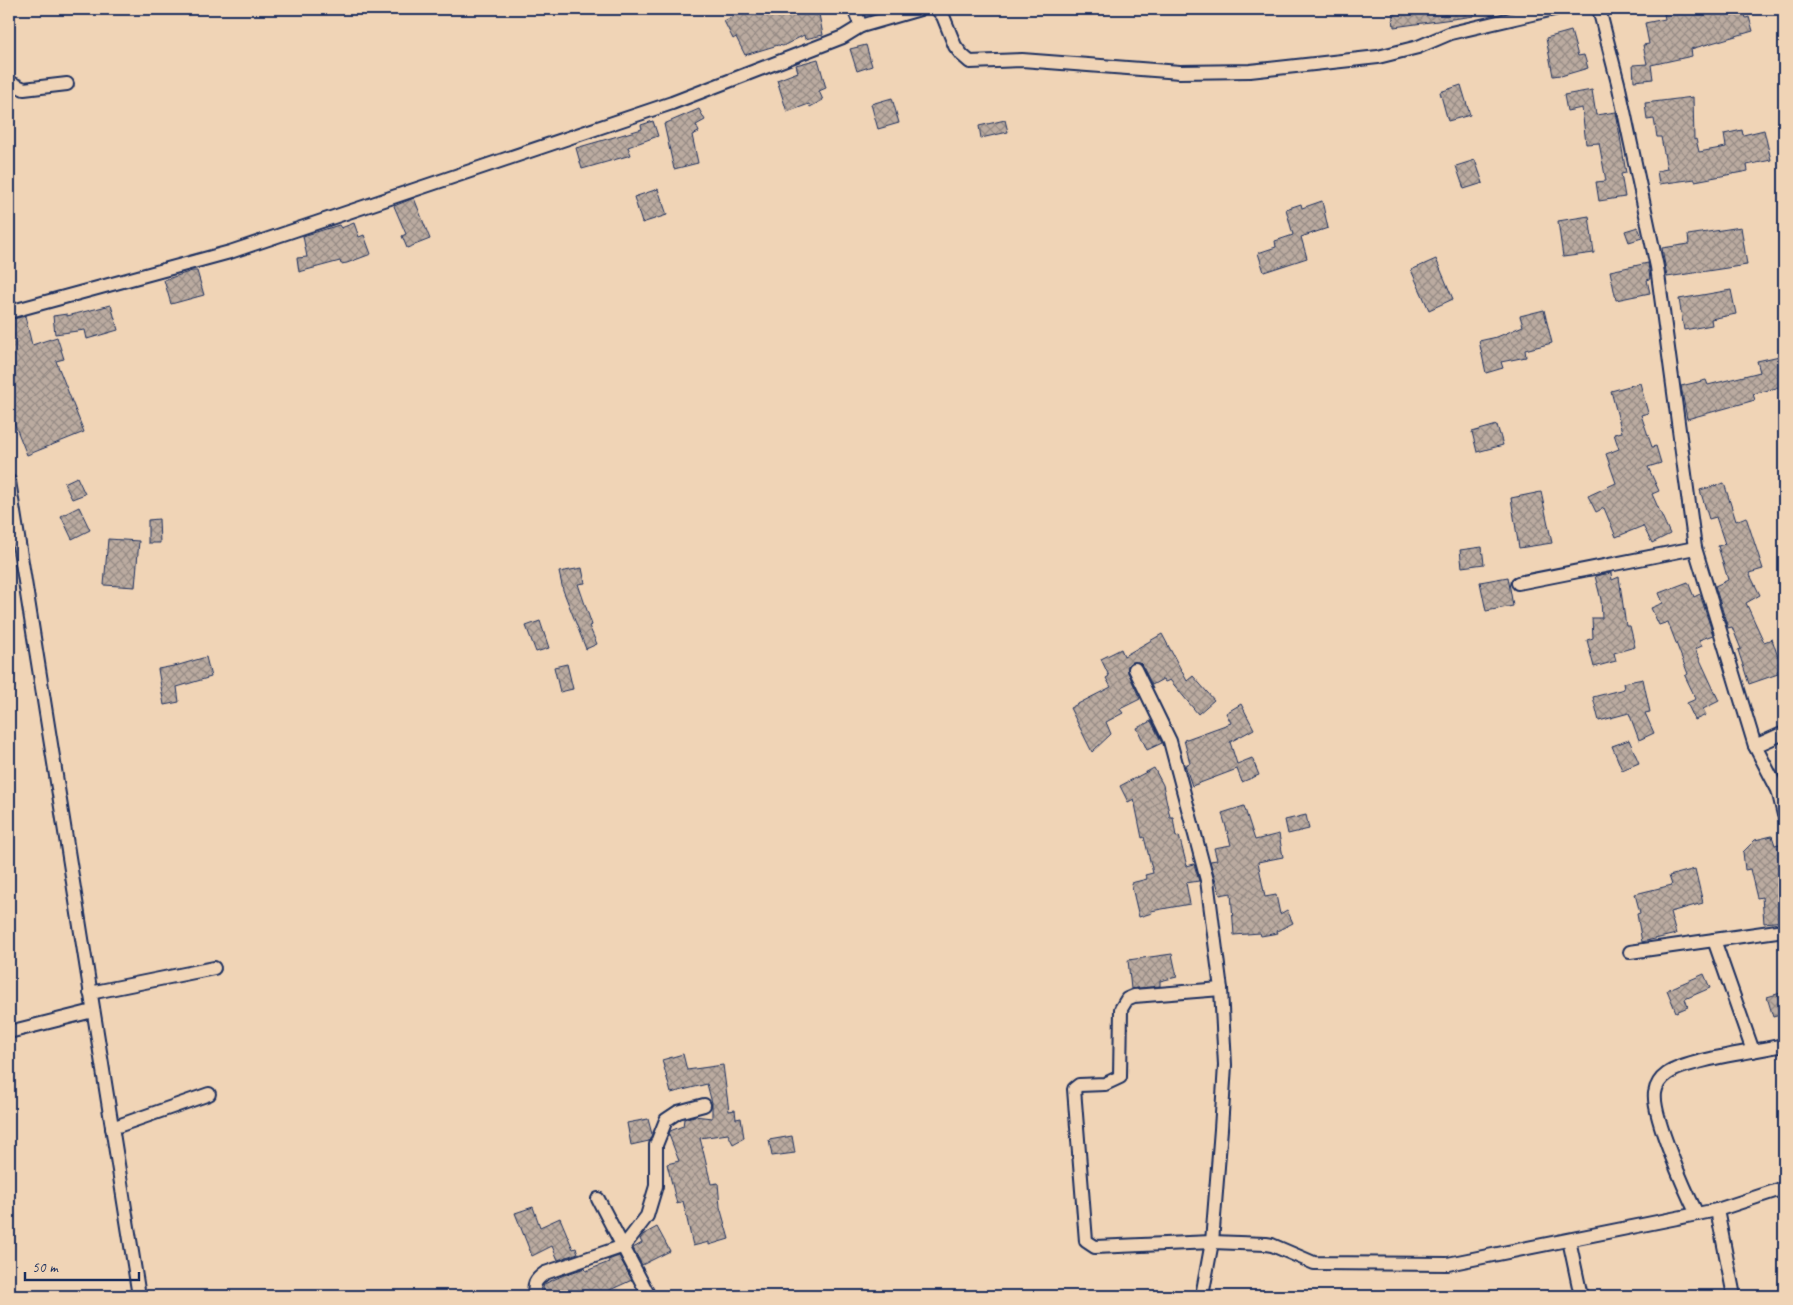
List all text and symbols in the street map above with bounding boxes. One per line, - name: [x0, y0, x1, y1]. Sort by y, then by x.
- scale bar: [25, 1250, 139, 1282]
- text: 50 m: [32, 1258, 59, 1277]

